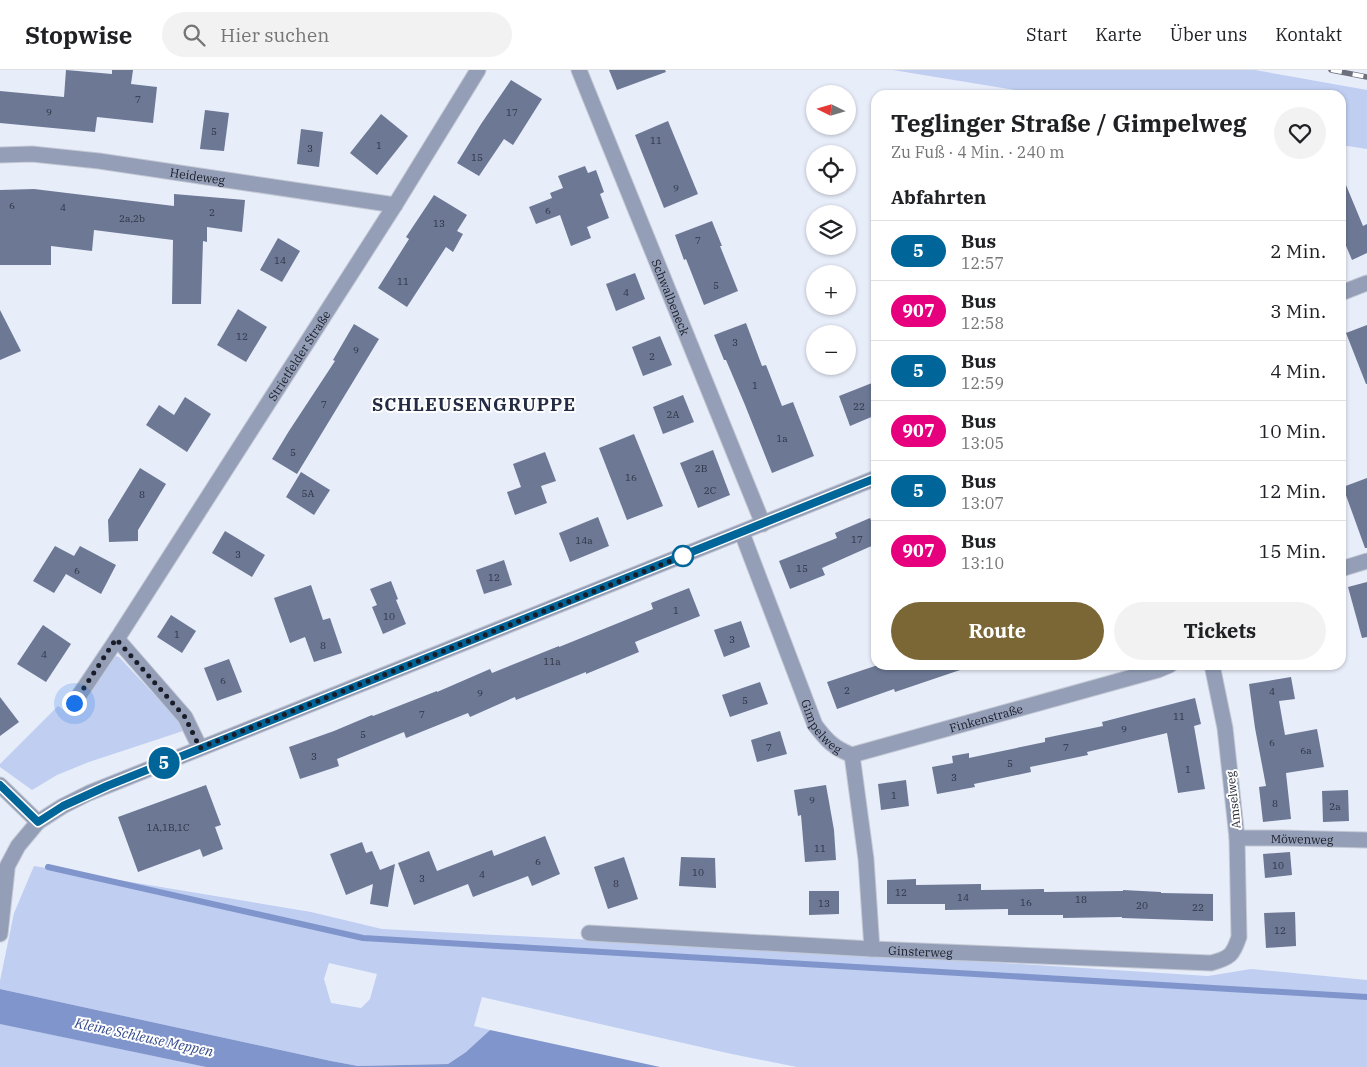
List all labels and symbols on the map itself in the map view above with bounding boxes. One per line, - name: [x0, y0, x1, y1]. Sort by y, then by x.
- north arrow: [806, 85, 856, 135]
- house number: 7: [135, 93, 141, 106]
- house number: 9: [46, 106, 52, 119]
- house number: 17: [506, 106, 518, 119]
- house number: 5: [211, 125, 217, 138]
- house number: 11: [650, 134, 662, 147]
- house number: 1: [376, 139, 382, 152]
- house number: 3: [307, 142, 313, 155]
- house number: 15: [471, 151, 483, 164]
- street label: Heideweg: [169, 164, 227, 187]
- house number: 9: [673, 182, 679, 195]
- house number: 6: [9, 199, 15, 212]
- house number: 4: [60, 201, 66, 214]
- house number: 6: [545, 204, 551, 217]
- house number: 2: [209, 206, 215, 219]
- house number: 2a,2b: [119, 212, 145, 225]
- house number: 13: [433, 217, 445, 230]
- house number: 7: [695, 234, 701, 247]
- house number: 14: [274, 254, 286, 267]
- street label: Schwalbeneck: [649, 257, 693, 337]
- house number: 11: [397, 275, 409, 288]
- house number: 5: [713, 279, 719, 292]
- house number: 4: [623, 286, 629, 299]
- street label: Strietfelder Straße: [264, 307, 333, 403]
- house number: 12: [236, 330, 248, 343]
- house number: 3: [732, 336, 738, 349]
- house number: 9: [353, 344, 359, 357]
- house number: 2: [649, 350, 655, 363]
- house number: 1: [752, 379, 758, 392]
- district label: SCHLEUSENGRUPPE: [372, 393, 576, 416]
- house number: 7: [321, 398, 327, 411]
- house number: 22: [853, 400, 865, 413]
- house number: 2A: [667, 408, 680, 421]
- house number: 1a: [776, 432, 788, 445]
- house number: 5: [290, 446, 296, 459]
- house number: 2B: [695, 462, 708, 475]
- house number: 16: [625, 471, 637, 484]
- house number: 2C: [704, 484, 716, 497]
- house number: 5A: [302, 487, 315, 500]
- house number: 8: [139, 488, 145, 501]
- house number: 17: [851, 533, 863, 546]
- house number: 14a: [575, 534, 593, 547]
- unlabelled marker: [672, 545, 694, 567]
- house number: 3: [235, 548, 241, 561]
- house number: 15: [796, 562, 808, 575]
- house number: 6: [74, 564, 80, 577]
- house number: 12: [488, 571, 500, 584]
- house number: 1: [673, 604, 679, 617]
- house number: 10: [383, 610, 395, 623]
- house number: 1: [174, 628, 180, 641]
- house number: 3: [729, 633, 735, 646]
- house number: 8: [320, 639, 326, 652]
- house number: 4: [41, 648, 47, 661]
- house number: 11a: [543, 655, 561, 668]
- house number: 6: [220, 674, 226, 687]
- house number: 2: [844, 684, 850, 697]
- house number: 4: [1269, 685, 1275, 698]
- house number: 9: [477, 687, 483, 700]
- your location: [62, 691, 87, 716]
- house number: 5: [742, 694, 748, 707]
- street label: Gimpelweg: [798, 697, 845, 757]
- street label: Finkenstraße: [947, 700, 1024, 735]
- house number: 7: [419, 708, 425, 721]
- house number: 11: [1173, 710, 1185, 723]
- house number: 9: [1121, 723, 1127, 736]
- house number: 5: [360, 728, 366, 741]
- house number: 6: [1269, 736, 1275, 749]
- house number: 7: [766, 741, 772, 754]
- house number: 7: [1063, 741, 1069, 754]
- house number: 6a: [1300, 744, 1312, 757]
- line badge: 5: [148, 747, 180, 779]
- house number: 3: [311, 750, 317, 763]
- house number: 5: [1007, 757, 1013, 770]
- house number: 1: [1185, 763, 1191, 776]
- street label: Amselweg: [1222, 770, 1243, 830]
- house number: 3: [951, 771, 957, 784]
- house number: 1: [891, 789, 897, 802]
- house number: 9: [809, 794, 815, 807]
- house number: 8: [1272, 797, 1278, 810]
- house number: 2a: [1329, 800, 1341, 813]
- house number: 1A,1B,1C: [146, 821, 190, 834]
- street label: Möwenweg: [1271, 831, 1334, 847]
- house number: 11: [814, 842, 826, 855]
- house number: 6: [535, 855, 541, 868]
- house number: 10: [1272, 859, 1284, 872]
- house number: 10: [692, 866, 704, 879]
- house number: 4: [479, 868, 485, 881]
- house number: 3: [419, 872, 425, 885]
- house number: 8: [613, 877, 619, 890]
- house number: 12: [895, 886, 907, 899]
- house number: 14: [957, 891, 969, 904]
- house number: 18: [1075, 893, 1087, 906]
- house number: 16: [1020, 896, 1032, 909]
- house number: 13: [818, 897, 830, 910]
- house number: 20: [1136, 899, 1148, 912]
- house number: 22: [1192, 901, 1204, 914]
- house number: 12: [1274, 924, 1286, 937]
- street label: Ginsterweg: [888, 942, 953, 960]
- water label: Kleine Schleuse Meppen: [72, 1013, 215, 1060]

